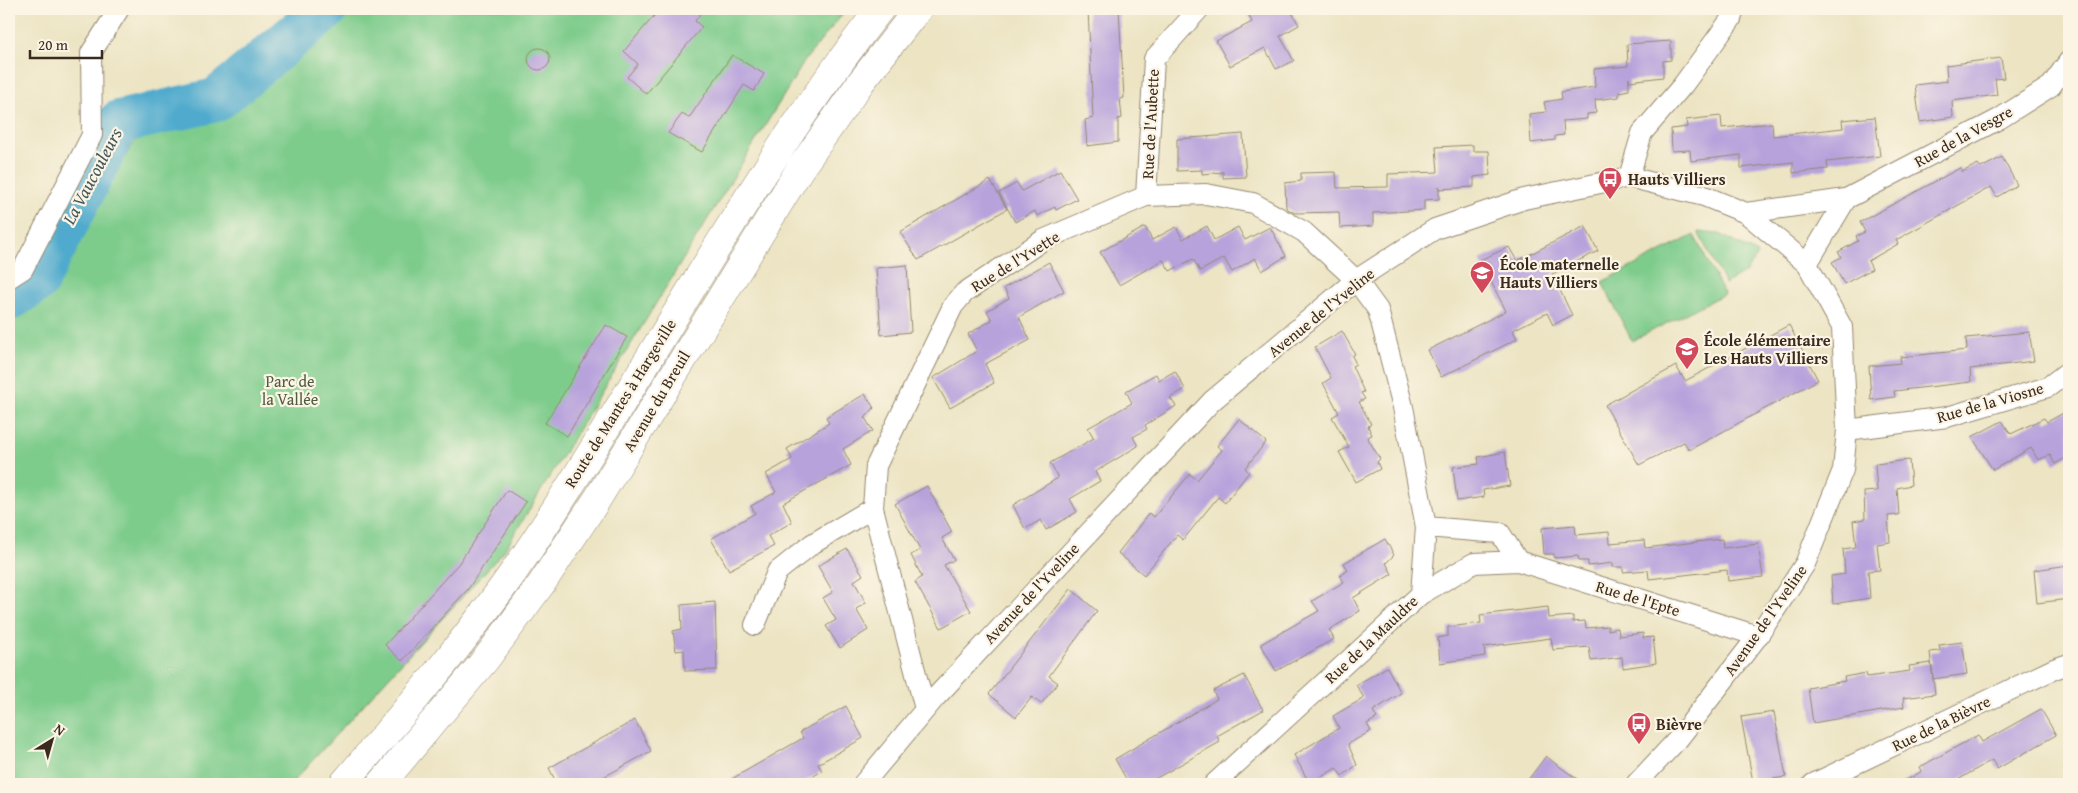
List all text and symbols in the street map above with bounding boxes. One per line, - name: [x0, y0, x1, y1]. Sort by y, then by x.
- scale bar: [30, 28, 102, 60]
- text: 20 m: [38, 34, 69, 55]
- street label: Rue de l'Aubette: [1135, 68, 1165, 180]
- street label: Rue de la Vesgre: [1909, 99, 2017, 173]
- water label: La Vaucouleurs: [55, 122, 129, 230]
- bus stop icon: Hauts Villiers: [1597, 166, 1623, 200]
- place label: Hauts Villiers: [1628, 167, 1726, 191]
- street label: Rue de l'Yvette: [966, 224, 1064, 298]
- place label: École maternelle Hauts Villiers: [1500, 252, 1619, 294]
- school or university icon: École maternelle Hauts Villiers: [1469, 260, 1495, 294]
- street label: Avenue de l'Yveline: [1263, 261, 1379, 363]
- street label: Route de Mantes à Hargeville: [558, 314, 682, 492]
- place label: École élémentaire Les Hauts Villiers: [1704, 328, 1831, 370]
- school or university icon: École élémentaire Les Hauts Villiers: [1674, 336, 1700, 370]
- street label: Avenue du Breuil: [616, 346, 696, 456]
- park label: Parc de la Vallée: [262, 369, 318, 411]
- street label: Rue de la Viosne: [1934, 375, 2046, 429]
- street label: Avenue de l'Yveline: [978, 537, 1084, 649]
- street label: Avenue de l'Yveline: [1718, 559, 1812, 681]
- street label: Rue de l'Epte: [1593, 574, 1683, 622]
- street label: Rue de la Mauldre: [1319, 589, 1423, 689]
- street label: Rue de la Bièvre: [1888, 689, 1994, 757]
- bus stop icon: Bièvre: [1626, 711, 1652, 745]
- place label: Bièvre: [1656, 712, 1702, 736]
- north arrow: [28, 716, 78, 766]
- text: N: [50, 719, 70, 741]

